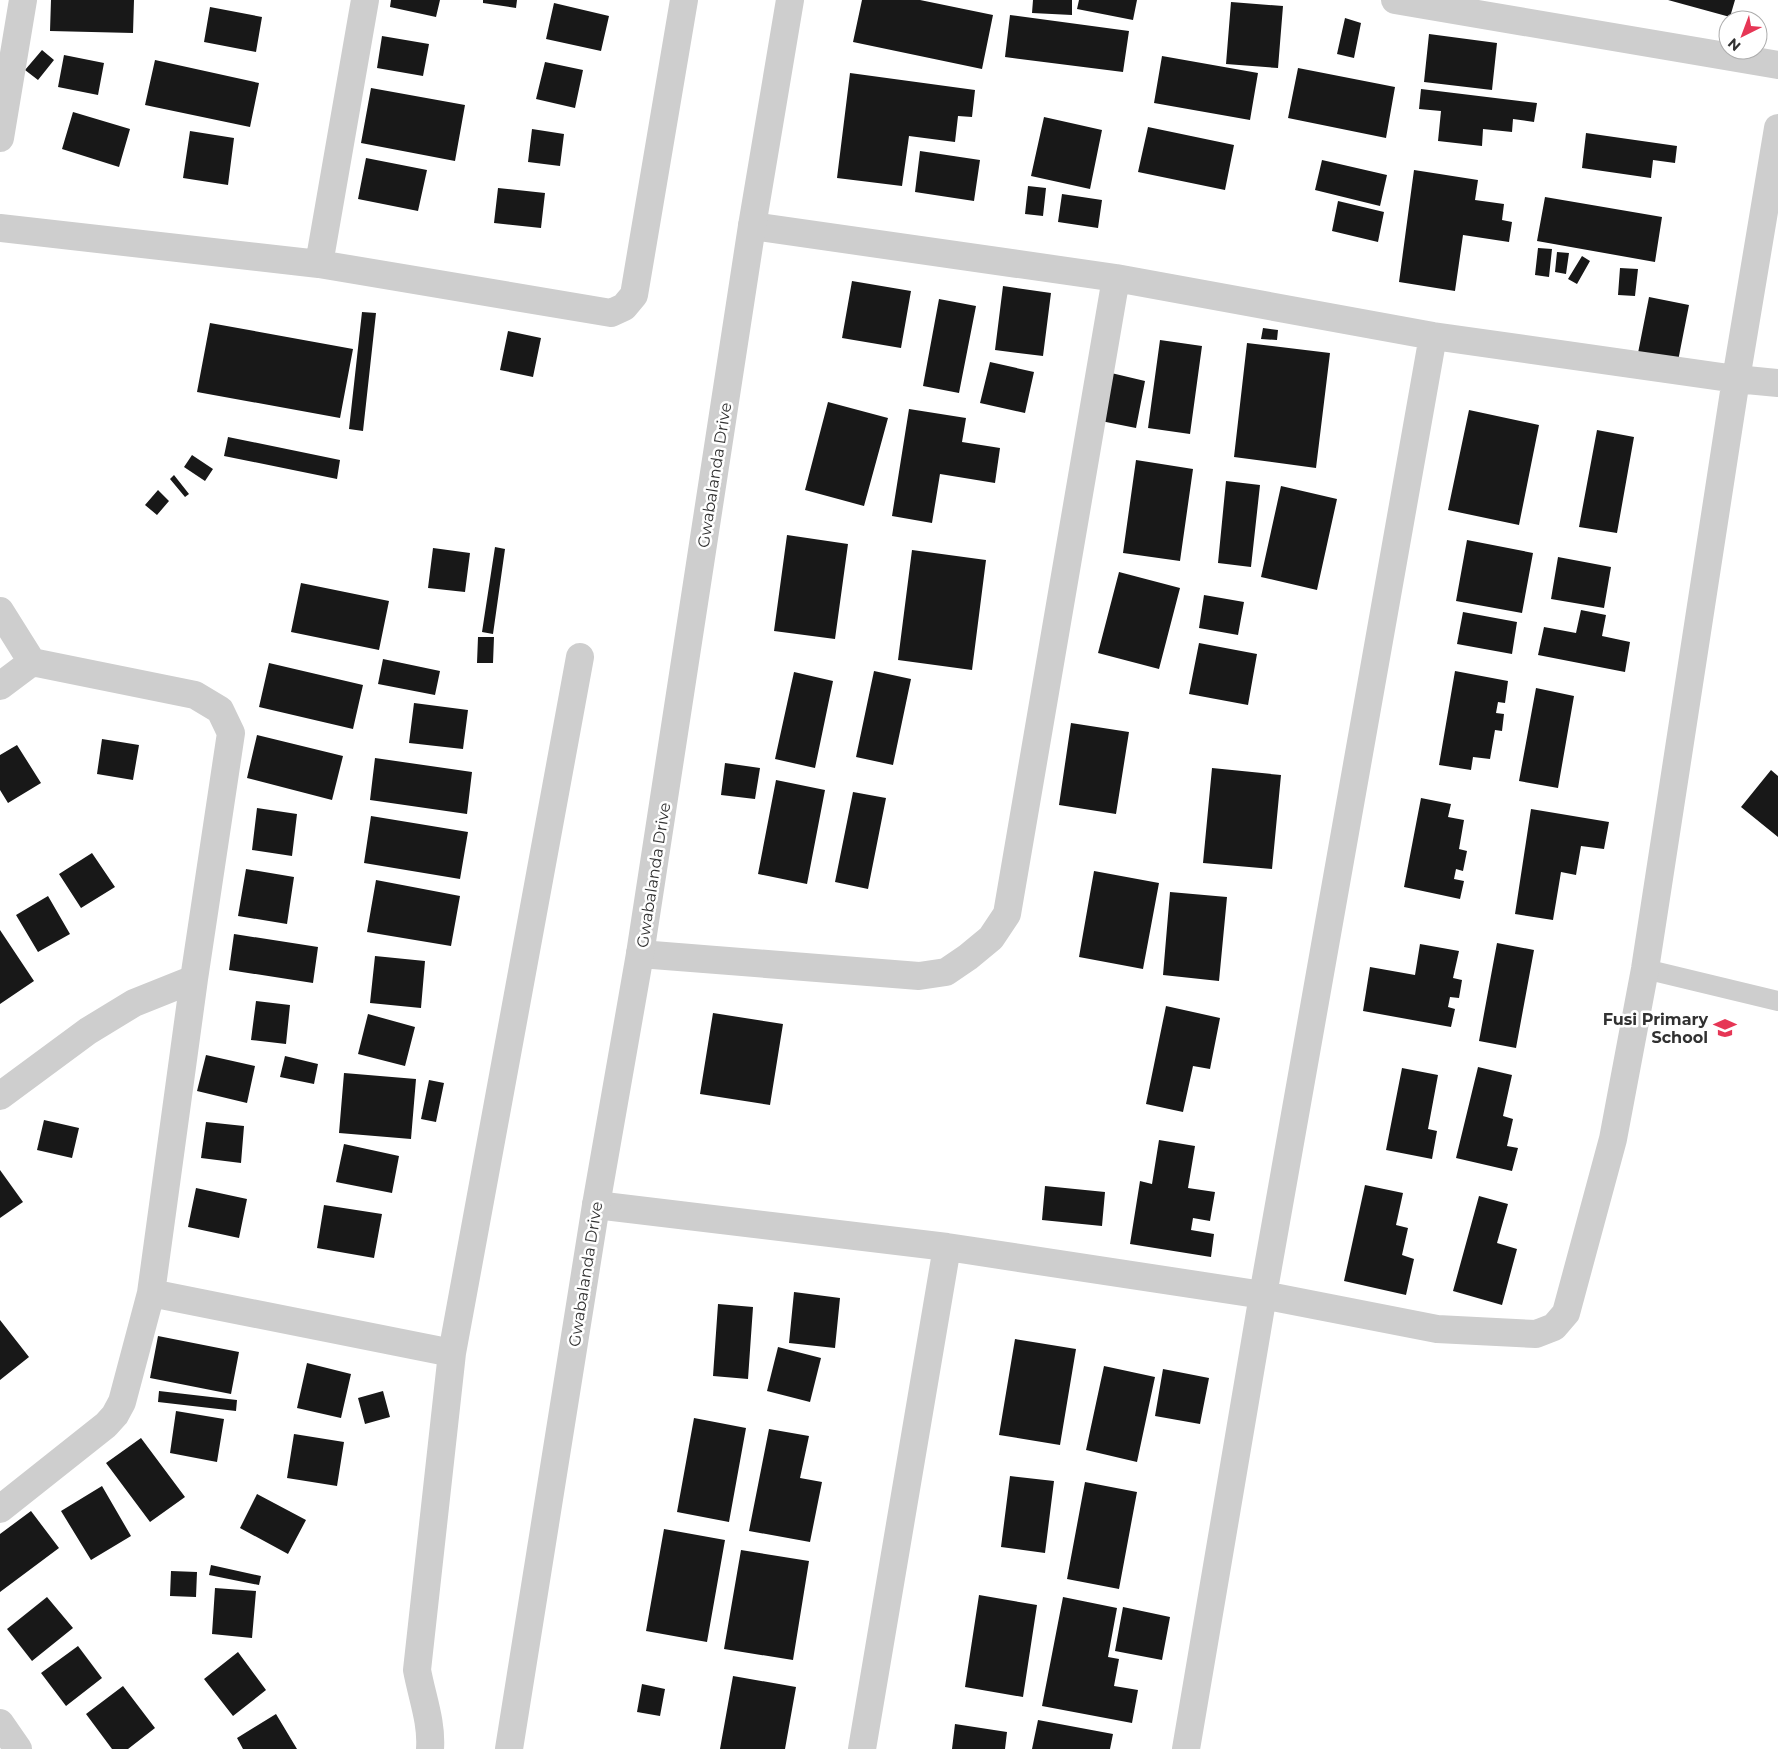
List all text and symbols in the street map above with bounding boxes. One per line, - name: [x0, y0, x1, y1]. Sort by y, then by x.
- north arrow: [1718, 10, 1768, 60]
- text: N: [1724, 34, 1745, 55]
- street label: Gwabalanda Drive: [694, 401, 735, 549]
- street label: Gwabalanda Drive: [633, 801, 674, 949]
- place label: Fusi Primary School: [1603, 1010, 1708, 1047]
- school or university icon: Fusi Primary School: [1712, 1015, 1738, 1041]
- street label: Gwabalanda Drive: [565, 1200, 606, 1348]

